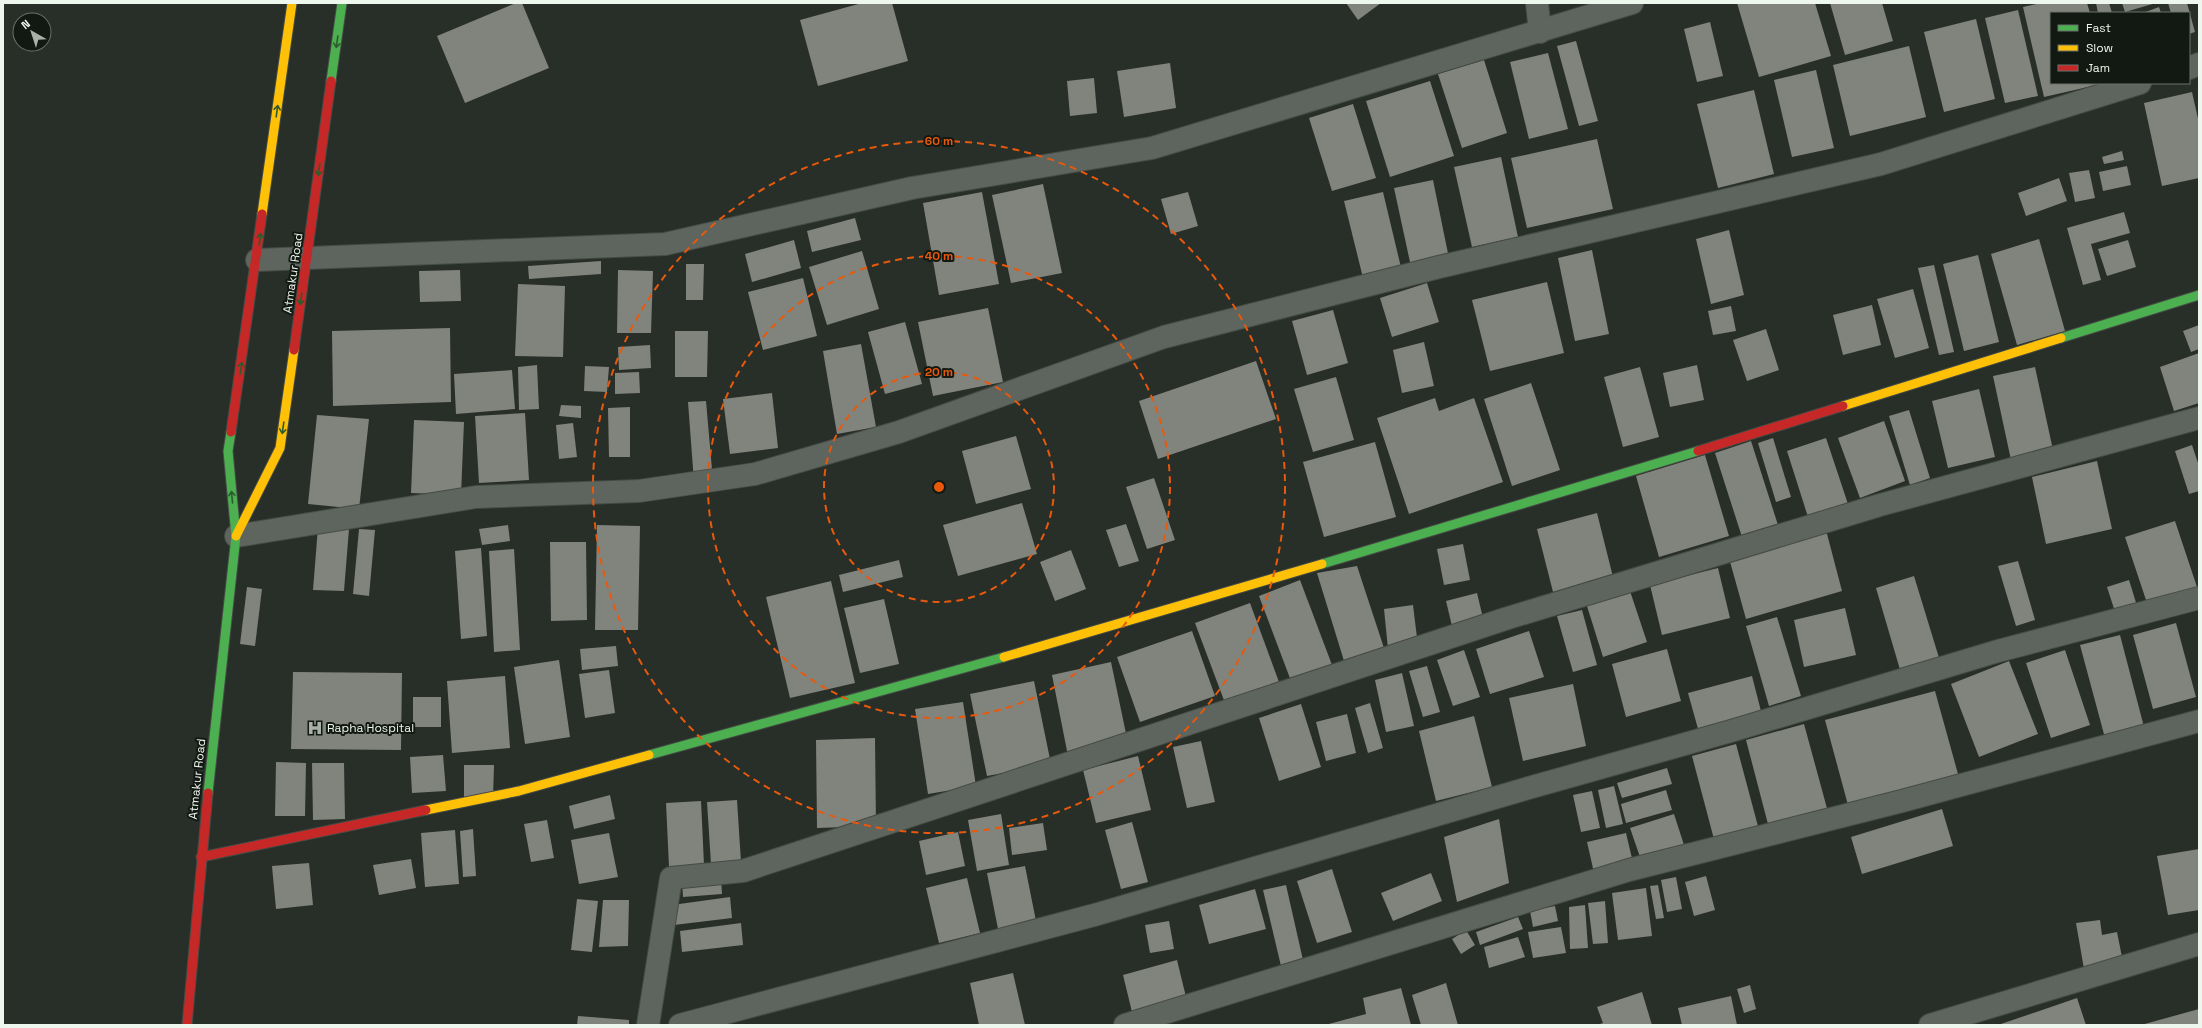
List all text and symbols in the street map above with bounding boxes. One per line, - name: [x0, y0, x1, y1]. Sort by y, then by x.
- north arrow: [12, 12, 52, 52]
- legend: [2050, 12, 2190, 84]
- text: N: [18, 16, 33, 32]
- text: Fast: [2086, 20, 2111, 36]
- one-way arrow: [333, 35, 341, 48]
- text: Slow: [2086, 40, 2113, 56]
- text: Jam: [2086, 60, 2110, 76]
- one-way arrow: [273, 105, 281, 118]
- text: 60 m: [925, 133, 953, 149]
- one-way arrow: [315, 163, 323, 176]
- street label: Atmakur Road: [279, 232, 307, 314]
- one-way arrow: [256, 233, 264, 246]
- text: 40 m: [925, 248, 953, 264]
- one-way arrow: [297, 292, 305, 305]
- one-way arrow: [237, 362, 245, 375]
- text: 20 m: [925, 364, 953, 380]
- one-way arrow: [279, 421, 287, 434]
- centre of rings: [932, 480, 946, 494]
- one-way arrow: [229, 491, 236, 504]
- hospital icon: Rapha Hospital: [306, 719, 324, 737]
- place label: Rapha Hospital: [327, 720, 414, 736]
- street label: Atmakur Road: [185, 738, 209, 820]

